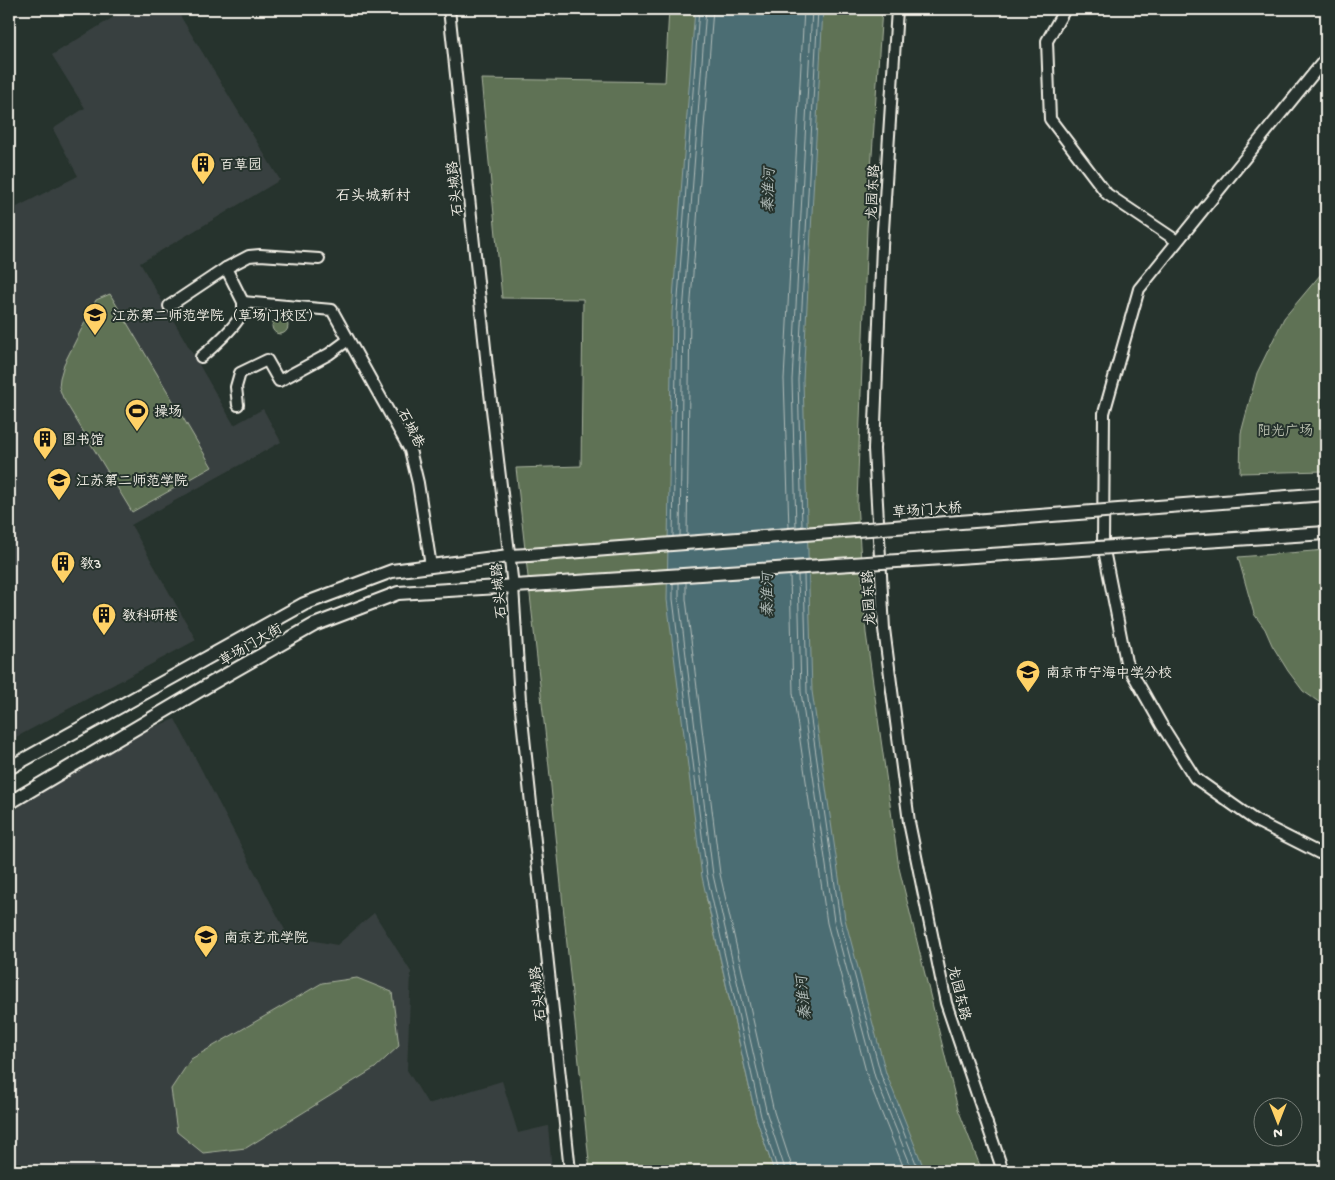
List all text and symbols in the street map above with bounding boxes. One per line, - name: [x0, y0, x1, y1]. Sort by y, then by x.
- building icon: 百草园: [190, 151, 216, 185]
- place label: 百草园: [220, 157, 262, 175]
- street label: 石头城路: [444, 160, 468, 218]
- water label: 秦淮河: [759, 164, 780, 213]
- street label: 龙园东路: [864, 164, 884, 221]
- district label: 石头城新村: [335, 187, 411, 206]
- school or university icon: 江苏第二师范学院（草场门校区）: [82, 302, 108, 336]
- place label: 江苏第二师范学院（草场门校区）: [112, 308, 322, 326]
- sports icon: 操场: [124, 398, 150, 432]
- place label: 操场: [154, 404, 182, 422]
- street label: 石城巷: [393, 407, 427, 453]
- park label: 阳光广场: [1257, 423, 1313, 441]
- building icon: 图书馆: [32, 426, 58, 460]
- place label: 图书馆: [62, 432, 104, 450]
- school or university icon: 江苏第二师范学院: [46, 467, 72, 501]
- place label: 江苏第二师范学院: [76, 473, 188, 491]
- street label: 草场门大桥: [892, 500, 963, 522]
- building icon: 教3: [50, 550, 76, 584]
- place label: 教3: [80, 557, 101, 574]
- street label: 石头城路: [489, 562, 511, 620]
- street label: 龙园东路: [860, 569, 880, 626]
- water label: 秦淮河: [759, 570, 778, 618]
- building icon: 教科研楼: [91, 602, 117, 636]
- place label: 教科研楼: [122, 609, 178, 626]
- street label: 草场门大街: [216, 620, 286, 671]
- school or university icon: 南京市宁海中学分校: [1015, 659, 1041, 693]
- place label: 南京市宁海中学分校: [1046, 665, 1172, 683]
- school or university icon: 南京艺术学院: [193, 924, 219, 958]
- place label: 南京艺术学院: [224, 930, 308, 948]
- street label: 龙园东路: [943, 964, 974, 1023]
- street label: 石头城路: [527, 965, 551, 1023]
- water label: 秦淮河: [792, 971, 816, 1021]
- north arrow: [1252, 1098, 1302, 1148]
- text: N: [1273, 1124, 1283, 1141]

